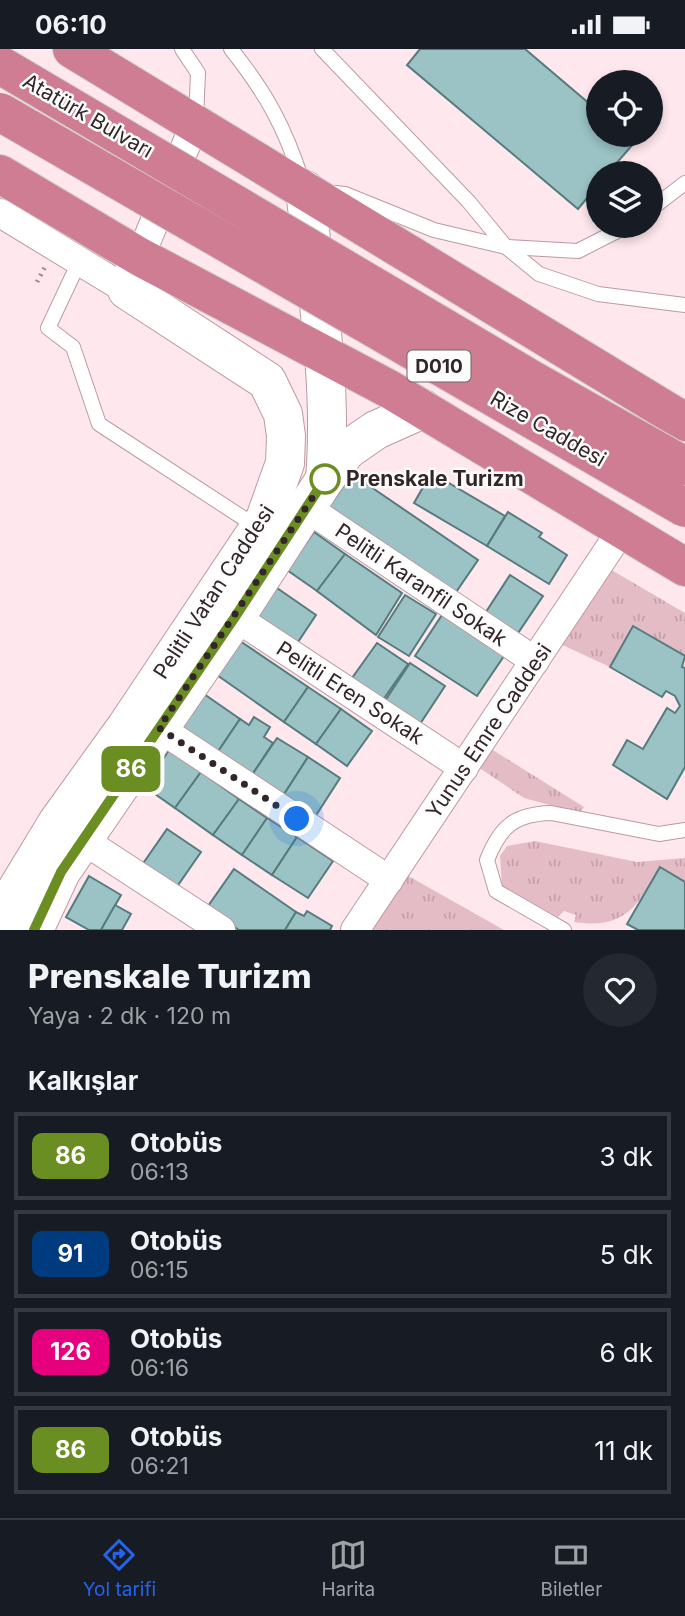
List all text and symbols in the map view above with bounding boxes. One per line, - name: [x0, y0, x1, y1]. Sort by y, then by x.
- text: 06:10: [35, 9, 107, 40]
- street label: Atatürk Bulvarı: [19, 68, 158, 163]
- map controls: [586, 70, 663, 238]
- button: locate: [586, 70, 663, 147]
- button: layers: [586, 161, 663, 238]
- road number: D010: [408, 351, 471, 381]
- street label: Rize Caddesi: [486, 385, 610, 472]
- marker: Prenskale Turizm: [310, 464, 340, 494]
- place label: Prenskale Turizm: [346, 466, 524, 491]
- street label: Pelitli Vatan Caddesi: [148, 500, 279, 683]
- street label: Pelitli Karanfil Sokak: [331, 518, 512, 652]
- street label: Pelitli Eren Sokak: [272, 636, 429, 750]
- street label: Yunus Emre Caddesi: [421, 638, 556, 823]
- line badge: 86: [100, 746, 162, 792]
- text: 86: [115, 754, 147, 783]
- your location: [279, 801, 314, 836]
- button: heart: [583, 953, 657, 1027]
- text: Prenskale Turizm: [28, 956, 311, 996]
- text: Yaya · 2 dk · 120 m: [28, 1002, 231, 1030]
- text: Kalkışlar: [28, 1065, 138, 1096]
- text: Otobüs: [130, 1127, 222, 1158]
- text: 86: [55, 1141, 86, 1170]
- text: 3 dk: [599, 1141, 653, 1172]
- text: 06:13: [130, 1158, 189, 1186]
- text: Otobüs: [130, 1225, 222, 1256]
- text: 91: [58, 1239, 83, 1268]
- text: 5 dk: [600, 1239, 653, 1270]
- text: 06:15: [130, 1256, 189, 1284]
- text: Otobüs: [130, 1323, 222, 1354]
- text: 126: [50, 1337, 91, 1366]
- text: 6 dk: [599, 1337, 653, 1368]
- text: 06:16: [130, 1354, 189, 1382]
- text: Otobüs: [130, 1421, 222, 1452]
- text: 86: [55, 1435, 86, 1464]
- text: 11 dk: [594, 1435, 653, 1466]
- text: 06:21: [130, 1452, 189, 1480]
- tab: Yol tarifi: [83, 1536, 156, 1601]
- tab: Harita: [321, 1536, 375, 1601]
- tab: Biletler: [541, 1536, 602, 1601]

